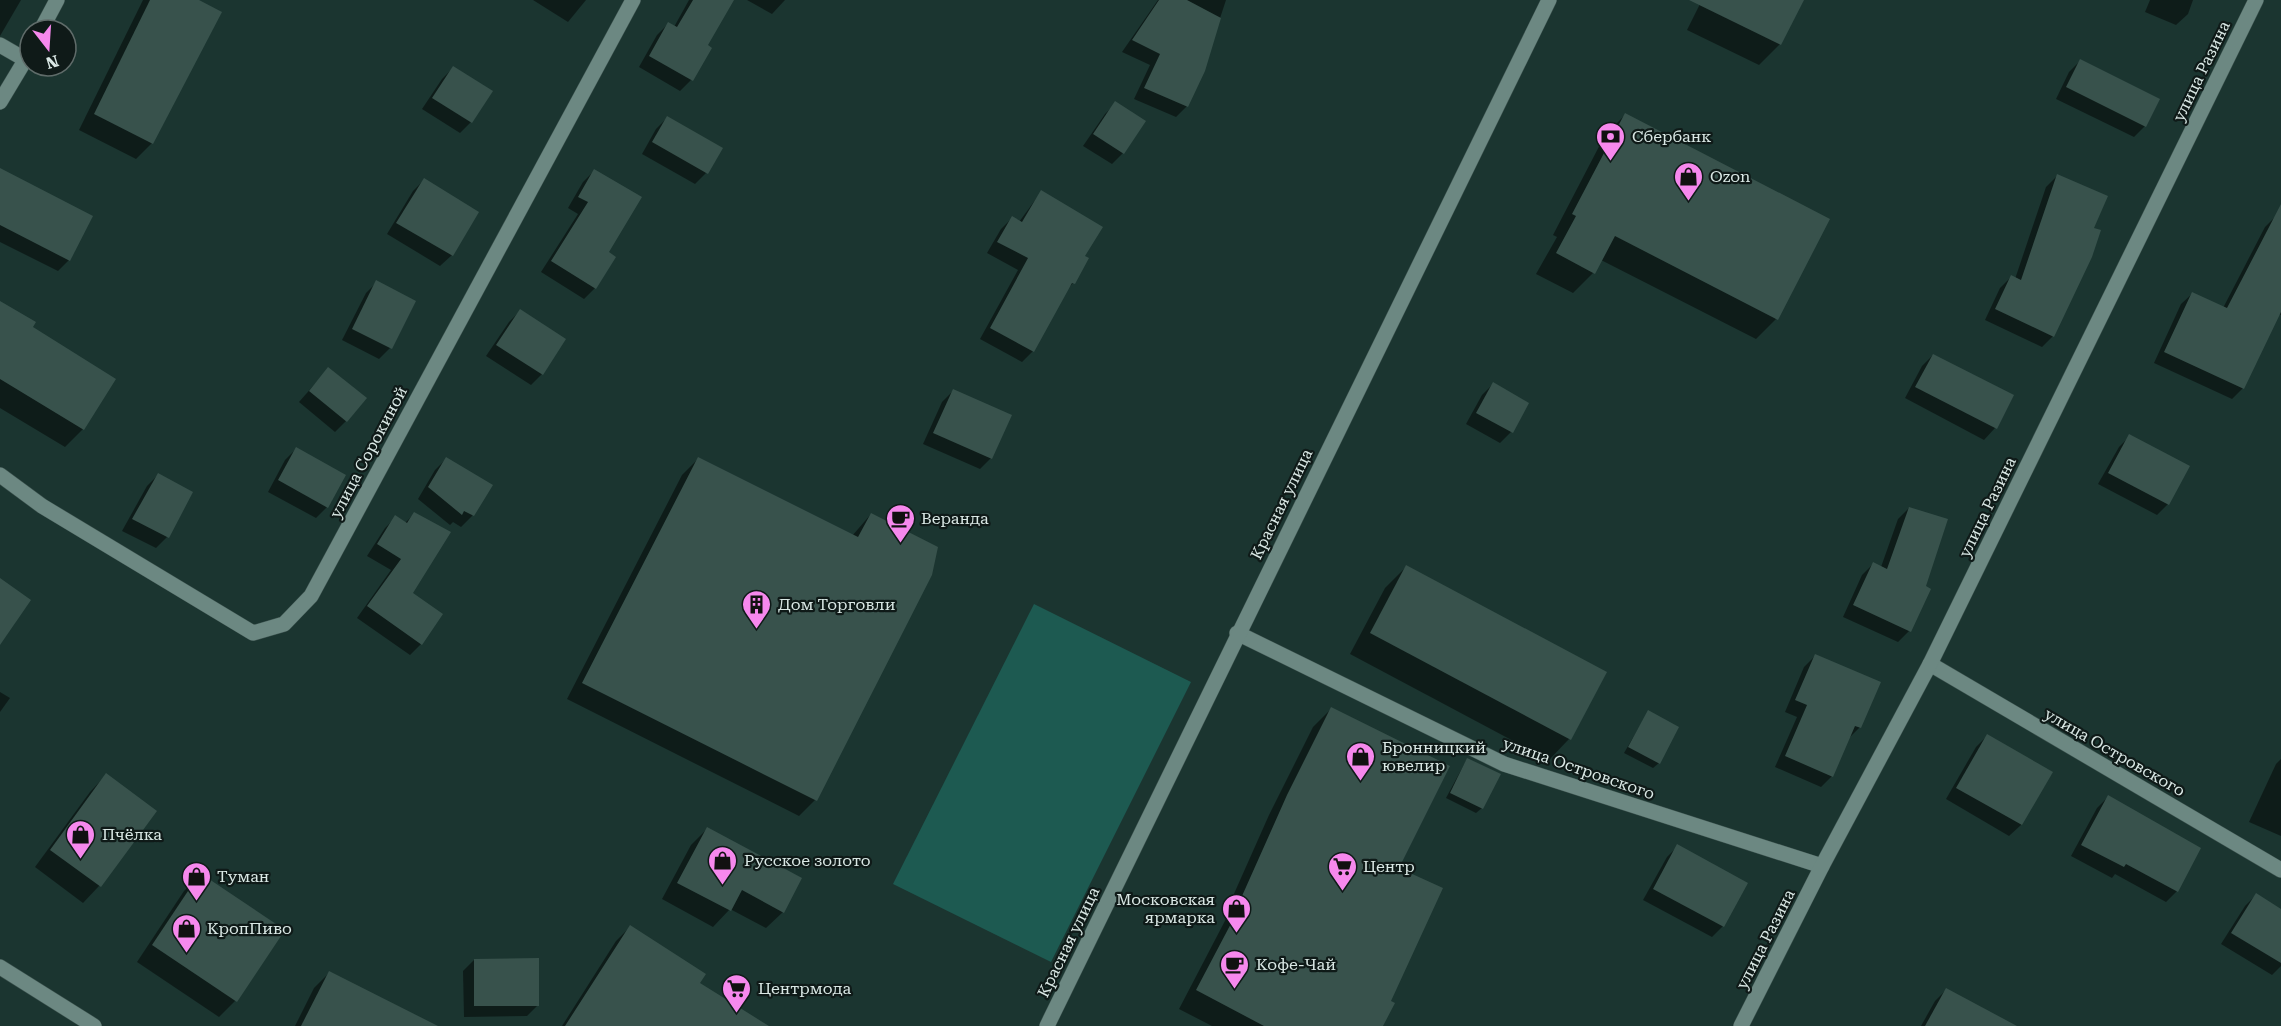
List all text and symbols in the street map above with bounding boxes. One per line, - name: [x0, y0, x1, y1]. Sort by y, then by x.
- north arrow: [18, 18, 78, 78]
- street label: улица Разина: [2169, 18, 2234, 125]
- text: N: [44, 51, 61, 73]
- bank icon: Сбербанк: [1595, 120, 1627, 162]
- place label: Сбербанк: [1632, 127, 1711, 146]
- shop icon: Ozon: [1673, 160, 1705, 202]
- place label: Ozon: [1710, 167, 1750, 186]
- street label: улица Сорокиной: [326, 383, 411, 521]
- street label: Красная улица: [1247, 446, 1316, 562]
- street label: улица Разина: [1955, 454, 2020, 561]
- cafe icon: Веранда: [884, 502, 916, 544]
- place label: Веранда: [921, 509, 989, 528]
- building icon: Дом Торговли: [741, 588, 773, 630]
- place label: Дом Торговли: [778, 595, 896, 614]
- street label: улица Островского: [2041, 704, 2189, 801]
- street label: улица Островского: [1500, 734, 1657, 803]
- place label: Бронницкий ювелир: [1382, 738, 1486, 775]
- shop icon: Бронницкий ювелир: [1345, 740, 1377, 782]
- shop icon: Пчёлка: [65, 818, 97, 860]
- place label: Пчёлка: [102, 825, 162, 844]
- shop icon: Русское золото: [707, 844, 739, 886]
- supermarket icon: Центр: [1326, 850, 1358, 892]
- place label: Русское золото: [744, 851, 871, 870]
- place label: Центр: [1363, 857, 1415, 876]
- shop icon: Туман: [180, 860, 212, 902]
- place label: Туман: [217, 867, 269, 886]
- street label: Красная улица: [1034, 884, 1103, 1000]
- street label: улица Разина: [1732, 886, 1799, 992]
- place label: Московская ярмарка: [1116, 890, 1215, 927]
- shop icon: Московская ярмарка: [1220, 892, 1252, 934]
- shop icon: КропПиво: [170, 912, 202, 954]
- place label: КропПиво: [207, 919, 292, 938]
- cafe icon: Кофе-Чай: [1219, 948, 1251, 990]
- place label: Кофе-Чай: [1256, 955, 1336, 974]
- supermarket icon: Центрмода: [721, 972, 753, 1014]
- place label: Центрмода: [758, 979, 852, 998]

